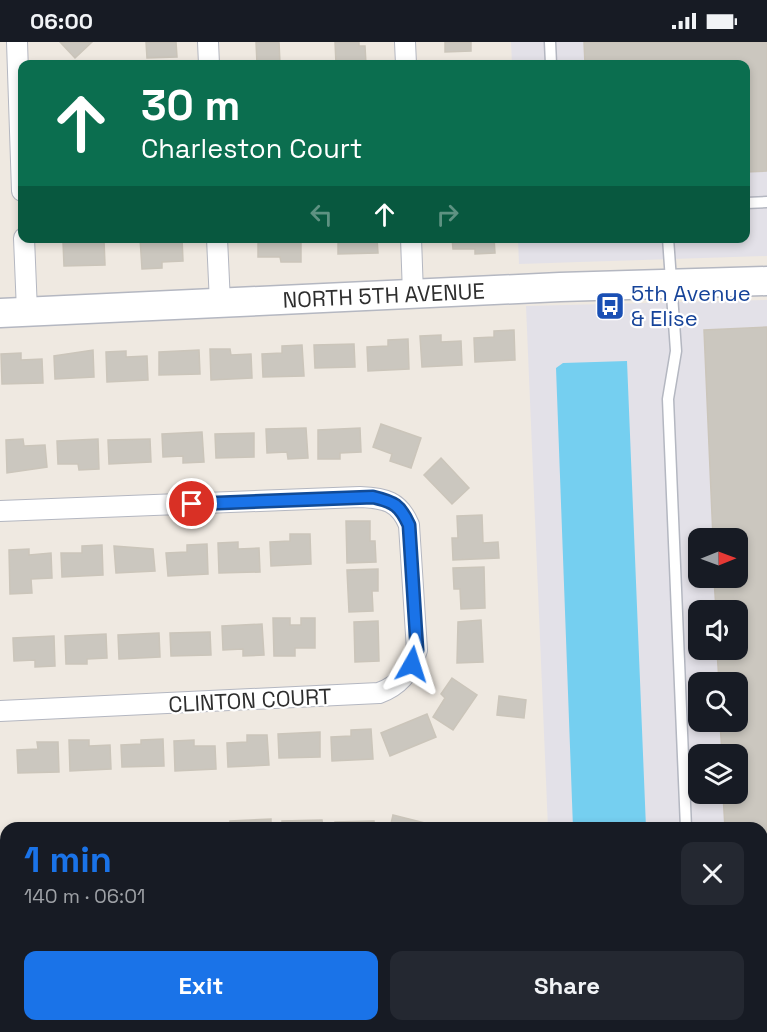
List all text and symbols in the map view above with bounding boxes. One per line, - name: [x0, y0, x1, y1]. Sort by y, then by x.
- text: 06:00: [30, 7, 93, 35]
- text: 30 m: [141, 79, 240, 132]
- icon: ahead: [42, 84, 120, 162]
- text: Charleston Court: [141, 131, 362, 166]
- icon: left: [305, 198, 338, 231]
- icon: ahead: [368, 198, 401, 231]
- icon: right: [431, 198, 464, 231]
- street label: NORTH 5TH AVENUE: [282, 277, 485, 314]
- place label: 5th Avenue & Elise: [631, 279, 751, 332]
- bus stop icon: 5th Avenue & Elise: [594, 290, 626, 322]
- pin: [166, 478, 217, 529]
- icon: arrive: [175, 487, 208, 520]
- north arrow: [688, 528, 748, 588]
- map controls: [688, 528, 748, 804]
- button: sound: [688, 600, 748, 660]
- position arrow: [380, 632, 444, 696]
- button: search: [688, 672, 748, 732]
- street label: CLINTON COURT: [168, 682, 332, 718]
- button: layers: [688, 744, 748, 804]
- text: 1 min: [24, 837, 112, 883]
- button: close: [681, 842, 744, 905]
- text: 140 m · 06:01: [24, 883, 145, 909]
- button: Exit: [24, 951, 378, 1020]
- button: Share: [390, 951, 744, 1020]

